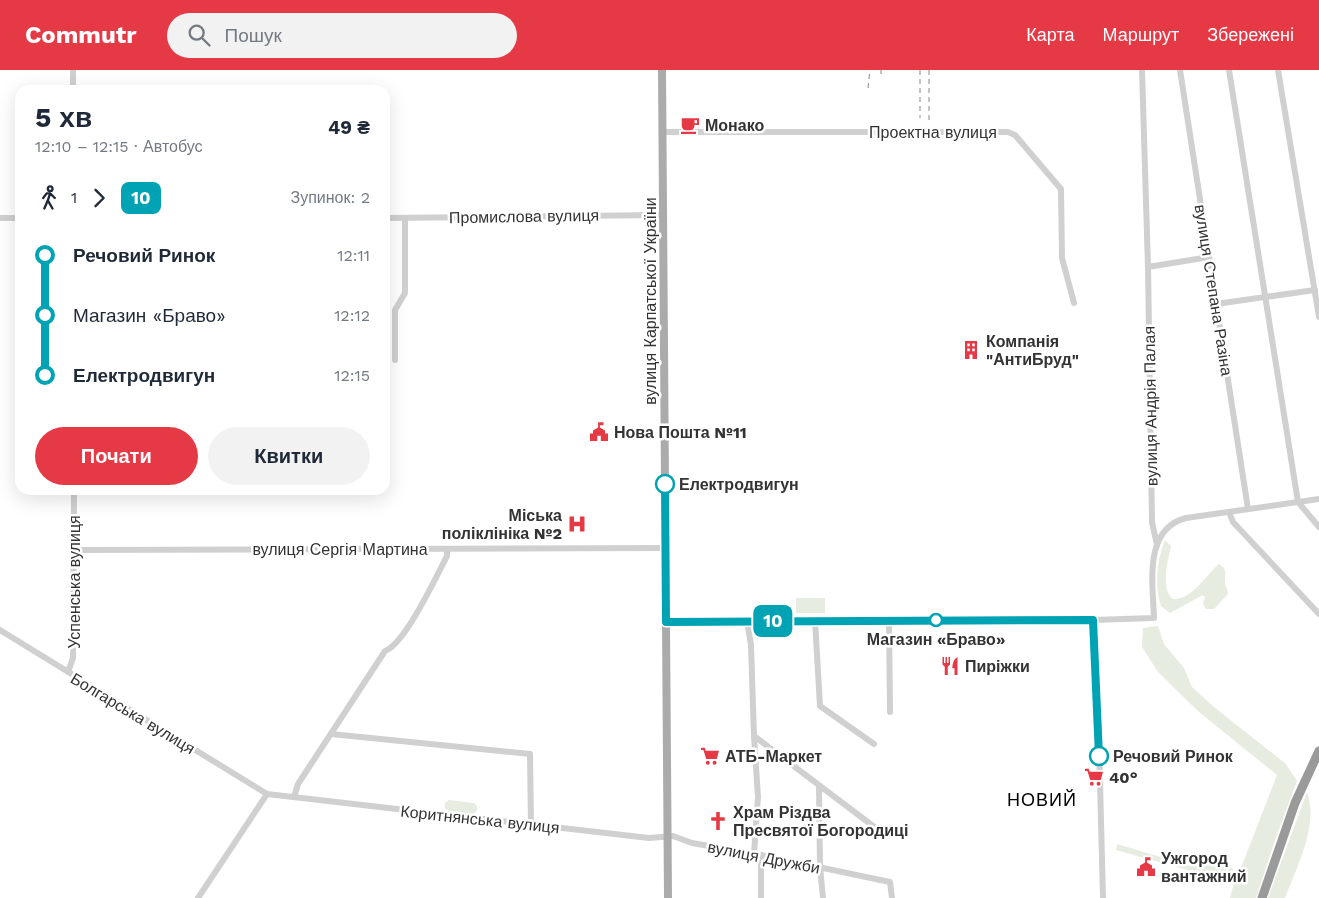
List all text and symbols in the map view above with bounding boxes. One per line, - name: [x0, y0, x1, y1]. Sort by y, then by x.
- search box: [167, 13, 517, 58]
- text: Commutr: [25, 21, 137, 49]
- icon: search: [185, 21, 213, 49]
- text: Пошук: [225, 24, 282, 47]
- text: Карта: [1026, 24, 1074, 45]
- text: Маршрут: [1102, 24, 1179, 45]
- text: Збережені: [1207, 24, 1294, 45]
- text: 5 хв: [35, 101, 92, 134]
- cafe icon: Монако: [679, 114, 701, 136]
- text: 49 ₴: [328, 116, 370, 139]
- place label: Монако: [705, 116, 764, 135]
- street label: Проектна вулиця: [869, 123, 997, 142]
- text: 12:10 – 12:15 · Автобус: [35, 137, 203, 156]
- icon: walk: [35, 184, 63, 212]
- icon: forward: [85, 184, 113, 212]
- text: 10: [131, 187, 151, 208]
- text: 1: [71, 188, 77, 207]
- text: Зупинок: 2: [290, 188, 370, 207]
- street label: вулиця Карпатської України: [641, 197, 660, 405]
- street label: вулиця Степана Разіна: [1191, 203, 1236, 377]
- street label: Промислова вулиця: [449, 206, 599, 227]
- text: Речовий Ринок: [73, 244, 215, 267]
- text: 12:11: [337, 246, 370, 265]
- text: Магазин «Браво»: [73, 304, 226, 327]
- text: 12:12: [334, 306, 370, 325]
- street label: вулиця Андрія Палая: [1140, 326, 1161, 486]
- place label: Компанія "АнтиБруд": [986, 332, 1079, 369]
- building icon: Компанія "АнтиБруд": [960, 339, 982, 361]
- text: Електродвигун: [73, 364, 215, 387]
- text: 12:15: [334, 366, 370, 385]
- public building icon: Нова Пошта №11: [588, 421, 610, 443]
- place label: Нова Пошта №11: [614, 423, 747, 442]
- button: Почати: [35, 427, 198, 485]
- button: Квитки: [208, 427, 370, 485]
- marker: Електродвигун: [655, 474, 675, 494]
- place label: Електродвигун: [679, 475, 799, 494]
- place label: Міська поліклініка №2: [442, 506, 562, 543]
- hospital icon: Міська поліклініка №2: [566, 513, 588, 535]
- street label: Успенська вулиця: [65, 515, 84, 649]
- street label: вулиця Сергія Мартина: [252, 540, 428, 559]
- line badge: 10: [750, 605, 796, 637]
- text: 10: [763, 610, 783, 631]
- marker: Магазин «Браво»: [929, 613, 943, 627]
- place label: Магазин «Браво»: [867, 630, 1005, 649]
- restaurant icon: Пиріжки: [939, 655, 961, 677]
- place label: Пиріжки: [965, 657, 1030, 676]
- street label: Болгарська вулиця: [67, 669, 198, 758]
- supermarket icon: АТБ-Маркет: [699, 745, 721, 767]
- marker: Речовий Ринок: [1089, 746, 1109, 766]
- place label: АТБ-Маркет: [725, 747, 822, 766]
- place label: Речовий Ринок: [1113, 747, 1234, 766]
- supermarket icon: 40°: [1083, 766, 1105, 788]
- place label: 40°: [1109, 768, 1138, 787]
- district label: НОВИЙ: [1007, 789, 1077, 810]
- street label: Коритнянська вулиця: [400, 802, 560, 837]
- place label: Храм Різдва Пресвятої Богородиці: [733, 803, 908, 840]
- church icon: Храм Різдва Пресвятої Богородиці: [707, 810, 729, 832]
- street label: вулиця Дружби: [706, 837, 822, 878]
- place label: Ужгород вантажний: [1161, 849, 1247, 886]
- public building icon: Ужгород вантажний: [1135, 856, 1157, 878]

